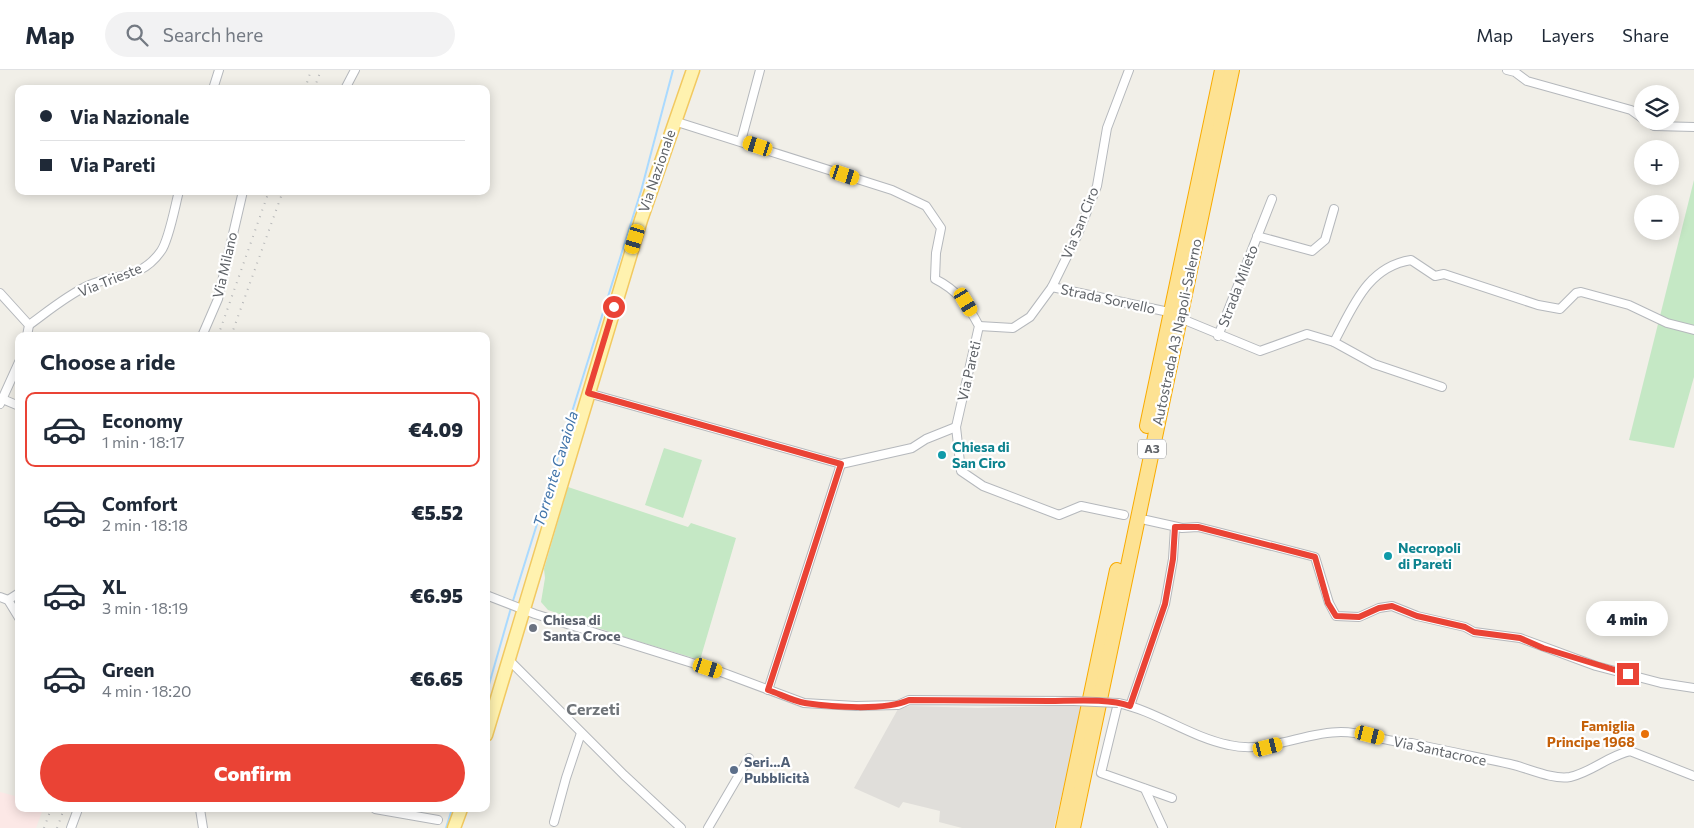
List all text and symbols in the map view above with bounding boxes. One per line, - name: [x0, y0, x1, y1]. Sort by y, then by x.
- search box: [105, 12, 455, 57]
- text: Map: [25, 20, 75, 49]
- icon: search: [123, 21, 151, 49]
- text: Search here: [163, 23, 263, 46]
- text: Map: [1476, 24, 1513, 46]
- text: Layers: [1541, 24, 1594, 46]
- text: Share: [1622, 24, 1669, 46]
- map controls: [1634, 85, 1679, 240]
- button: layers: [1634, 85, 1679, 130]
- text: Via Nazionale: [70, 105, 189, 128]
- street label: Via Nazionale: [634, 127, 679, 214]
- car: [741, 134, 774, 158]
- button: +: [1634, 140, 1679, 185]
- text: Via Pareti: [70, 153, 156, 176]
- car: [828, 163, 861, 187]
- street label: Via San Ciro: [1057, 184, 1102, 261]
- button: −: [1634, 195, 1679, 240]
- car: [623, 222, 646, 256]
- street label: Via Milano: [209, 230, 240, 300]
- street label: Autostrada A3 Napoli-Salerno: [1148, 237, 1205, 427]
- street label: Strada Mileto: [1214, 242, 1261, 329]
- street label: Via Trieste: [76, 259, 144, 300]
- street label: Strada Sorvello: [1059, 280, 1157, 317]
- car: [951, 285, 980, 319]
- route start: [603, 296, 625, 318]
- street label: Via Pareti: [953, 339, 984, 403]
- text: Choose a ride: [40, 348, 175, 375]
- icon: car: [42, 407, 87, 452]
- water label: Torrente Cavaiola: [529, 408, 581, 529]
- text: Economy: [102, 409, 183, 432]
- text: €4.09: [408, 418, 463, 441]
- text: 1 min · 18:17: [102, 432, 185, 451]
- place label: Chiesa di San Ciro: [952, 438, 1010, 471]
- road number: A3: [1138, 439, 1166, 458]
- marker: Chiesa di San Ciro: [936, 449, 948, 461]
- icon: car: [42, 490, 87, 535]
- text: Comfort: [102, 492, 178, 515]
- text: €5.52: [411, 501, 463, 524]
- text: 2 min · 18:18: [102, 515, 188, 534]
- place label: Necropoli di Pareti: [1398, 539, 1461, 572]
- marker: Necropoli di Pareti: [1382, 550, 1394, 562]
- icon: car: [42, 573, 87, 618]
- text: XL: [102, 575, 127, 598]
- text: €6.95: [410, 584, 463, 607]
- text: 3 min · 18:19: [102, 598, 188, 617]
- callout: 4 min: [1587, 602, 1669, 636]
- text: 4 min: [1607, 609, 1647, 628]
- place label: Chiesa di Santa Croce: [543, 611, 621, 644]
- marker: Chiesa di Santa Croce: [527, 622, 539, 634]
- icon: car: [42, 656, 87, 701]
- car: [691, 656, 724, 680]
- text: Green: [102, 658, 154, 681]
- route end: [1617, 663, 1639, 685]
- text: €6.65: [410, 667, 463, 690]
- text: 4 min · 18:20: [102, 681, 191, 700]
- district label: Cerzeti: [566, 699, 620, 718]
- place label: Famiglia Principe 1968: [1547, 717, 1635, 750]
- car: [1353, 724, 1386, 746]
- marker: Famiglia Principe 1968: [1639, 728, 1651, 740]
- street label: Via Santacroce: [1392, 732, 1488, 769]
- car: [1251, 736, 1284, 758]
- button: Confirm: [40, 744, 465, 802]
- place label: Seri...A Pubblicità: [744, 753, 809, 786]
- marker: Seri...A Pubblicità: [728, 764, 740, 776]

